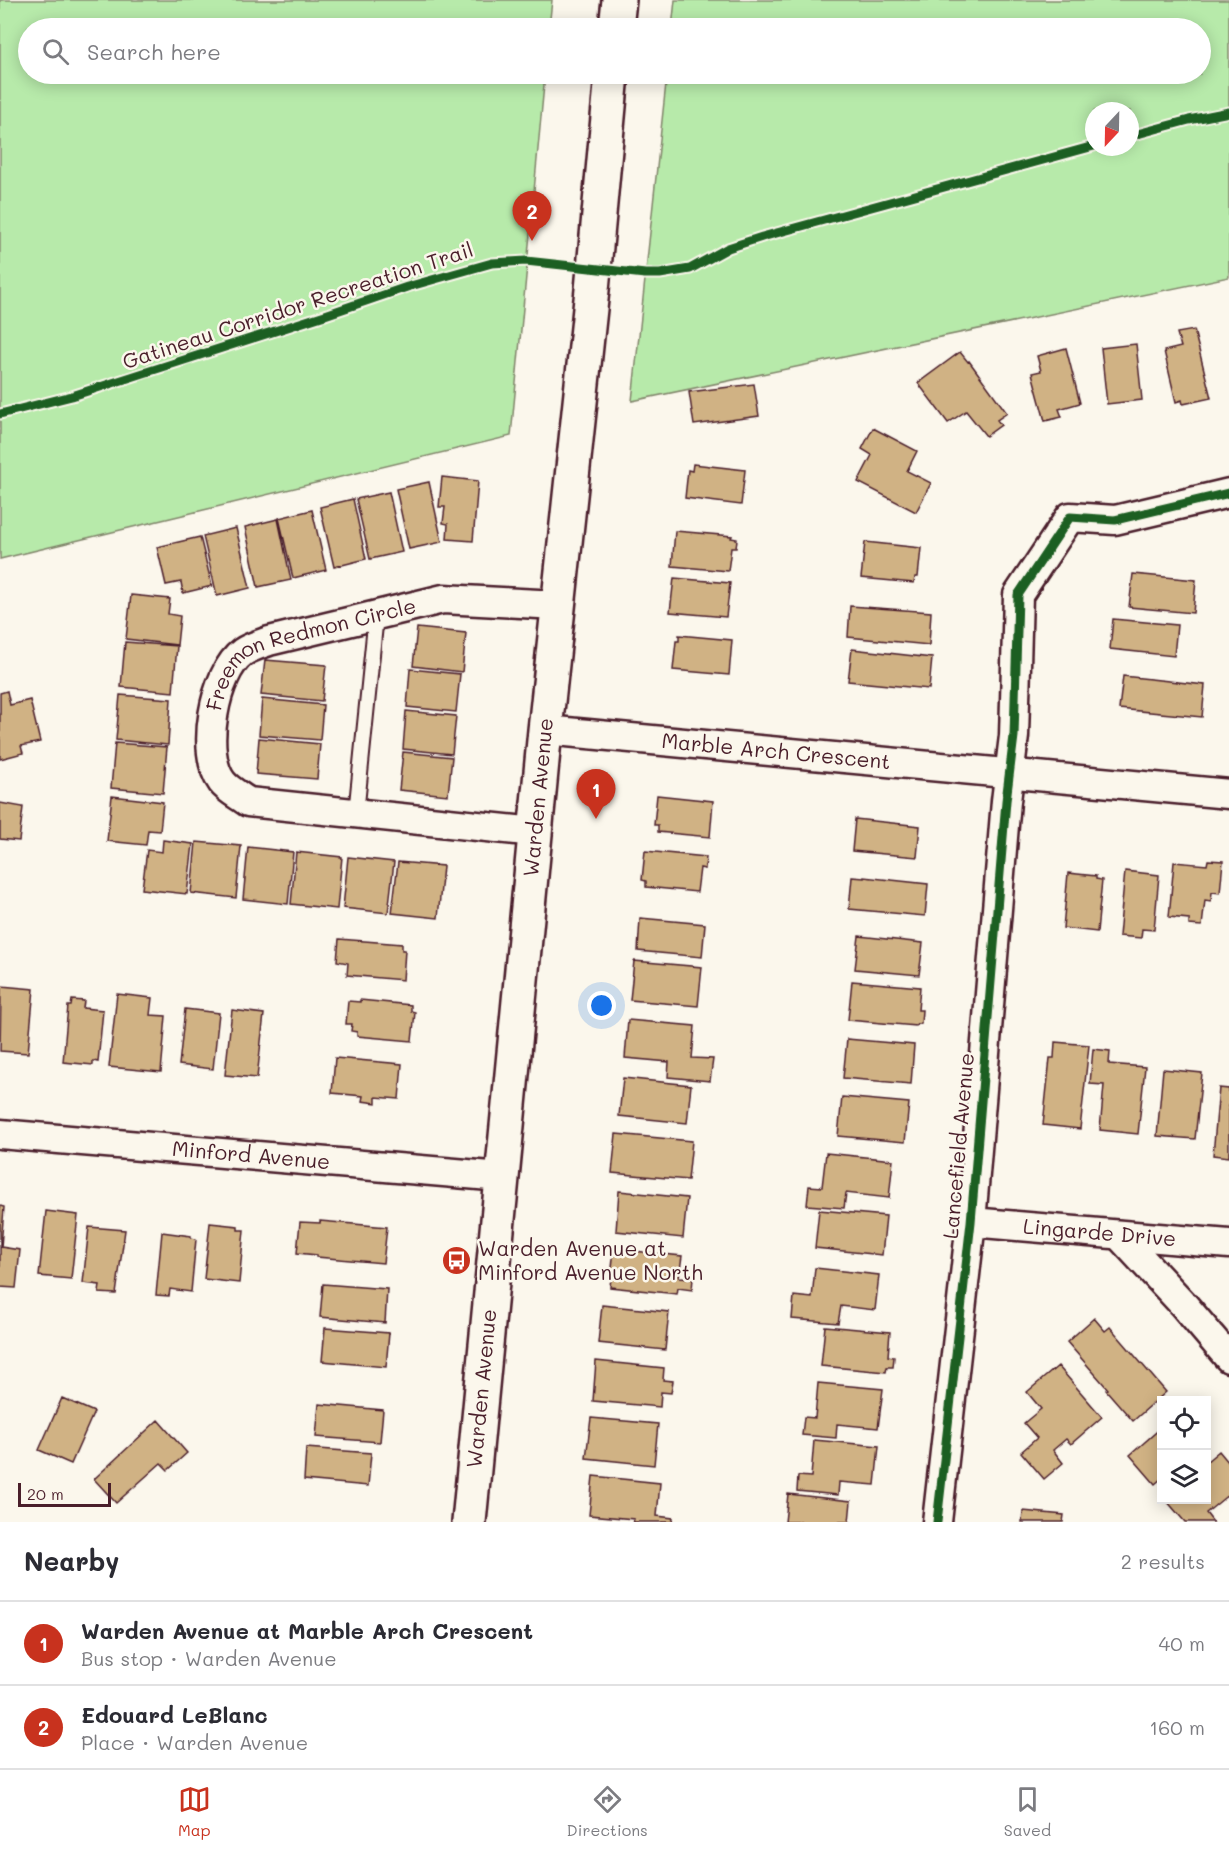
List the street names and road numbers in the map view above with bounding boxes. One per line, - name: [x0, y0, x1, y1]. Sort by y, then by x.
- street label: Gatineau Corridor Recreation Trail: [119, 235, 476, 374]
- street label: Freemon Redmon Circle: [199, 591, 418, 713]
- street label: Warden Avenue: [516, 716, 558, 878]
- street label: Marble Arch Crescent: [660, 726, 892, 774]
- street label: Lancefield Avenue: [936, 1052, 979, 1240]
- street label: Minford Avenue: [171, 1134, 331, 1174]
- street label: Lingarde Drive: [1022, 1211, 1177, 1251]
- street label: Warden Avenue: [459, 1308, 501, 1469]

